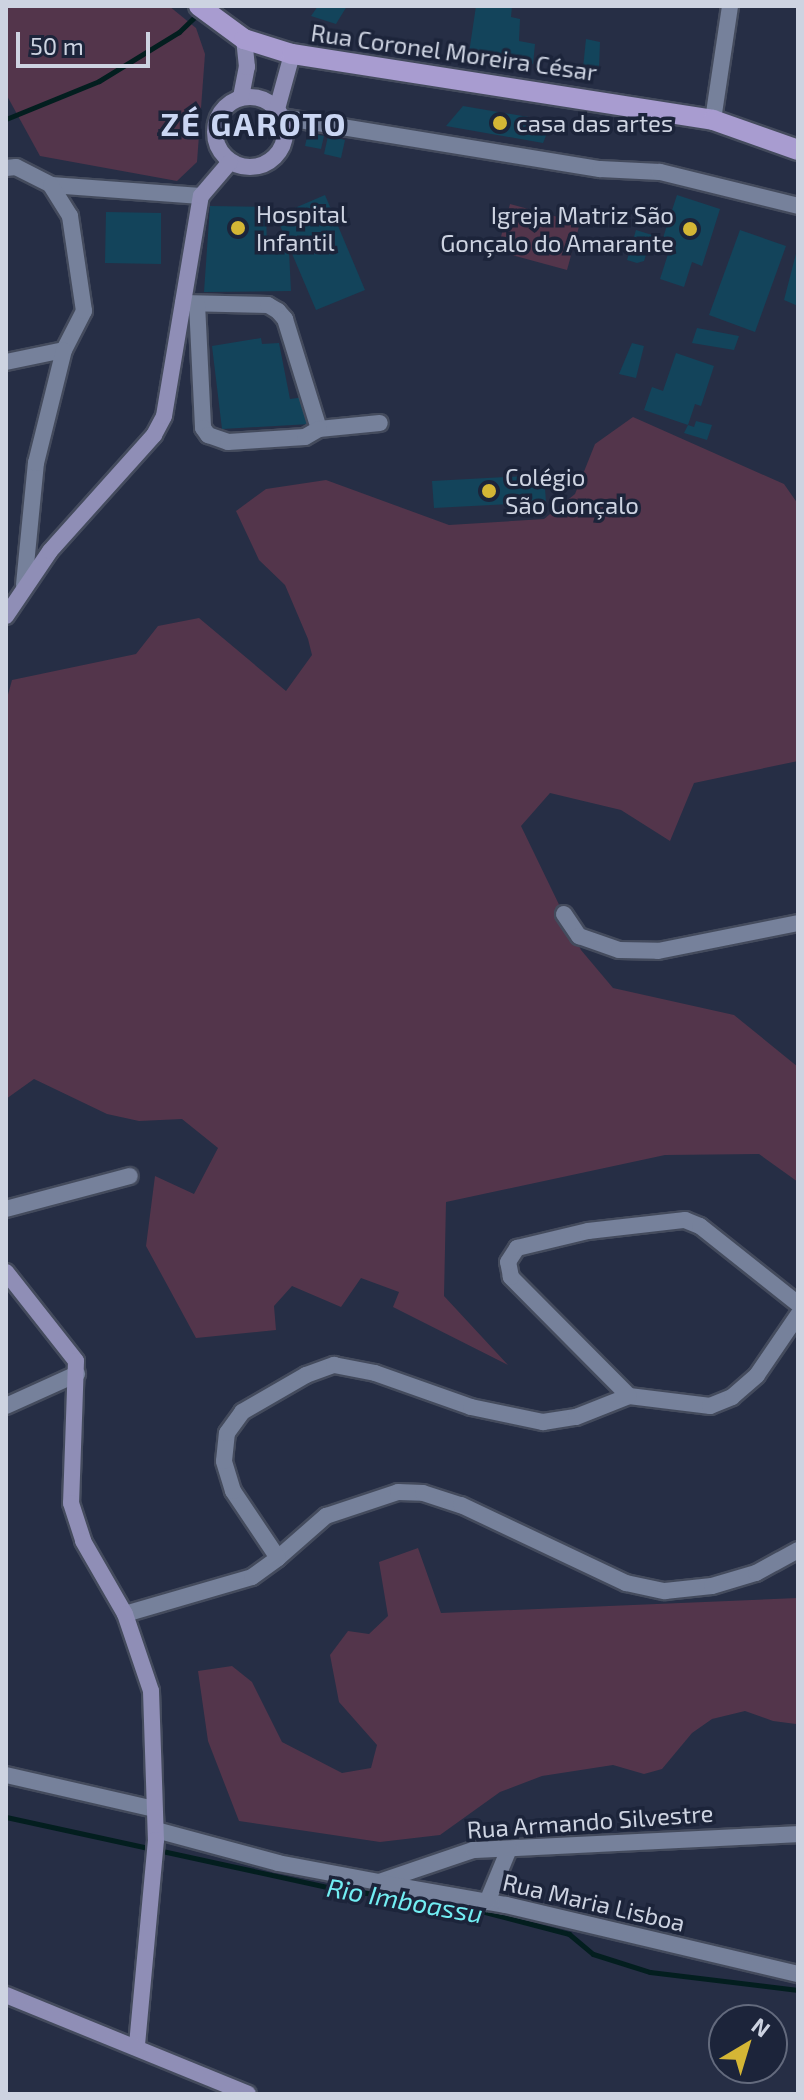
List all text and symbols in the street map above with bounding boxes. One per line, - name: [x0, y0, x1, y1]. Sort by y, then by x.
- scale bar: [20, 16, 154, 66]
- street label: Rua Coronel Moreira César: [309, 18, 599, 86]
- text: 50 m: [30, 31, 84, 60]
- district label: ZÉ GAROTO: [160, 104, 348, 142]
- place label: casa das artes: [516, 109, 673, 137]
- marker: casa das artes: [491, 114, 509, 132]
- place label: Hospital Infantil: [256, 200, 347, 256]
- place label: Igreja Matriz São Gonçalo do Amarante: [440, 201, 674, 257]
- marker: Hospital Infantil: [227, 217, 249, 239]
- marker: Igreja Matriz São Gonçalo do Amarante: [681, 220, 699, 238]
- place label: Colégio São Gonçalo: [505, 463, 639, 519]
- marker: Colégio São Gonçalo: [480, 482, 498, 500]
- street label: Rua Armando Silvestre: [466, 1798, 714, 1844]
- street label: Rua Maria Lisboa: [500, 1867, 688, 1937]
- water label: Rio Imboassu: [325, 1871, 485, 1929]
- north arrow: [708, 2004, 788, 2084]
- text: N: [747, 2012, 776, 2042]

